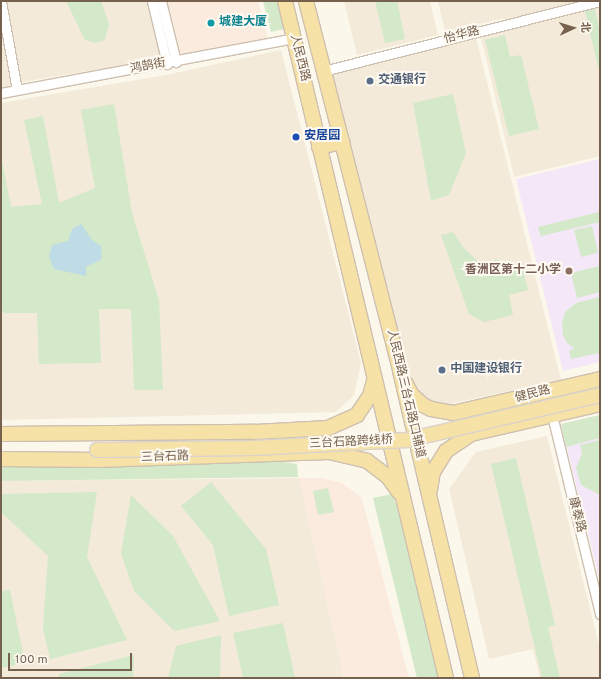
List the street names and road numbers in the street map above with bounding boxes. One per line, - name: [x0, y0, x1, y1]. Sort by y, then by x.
- street label: 怡华路: [443, 25, 481, 47]
- street label: 人民西路: [286, 33, 312, 83]
- street label: 鸿鹄街: [129, 57, 167, 77]
- street label: 人民西路三台石路口辅道: [383, 328, 427, 460]
- street label: 健民路: [514, 384, 552, 406]
- street label: 三台石路跨线桥: [309, 434, 393, 452]
- street label: 三台石路: [141, 450, 189, 466]
- street label: 康泰路: [565, 496, 587, 534]

